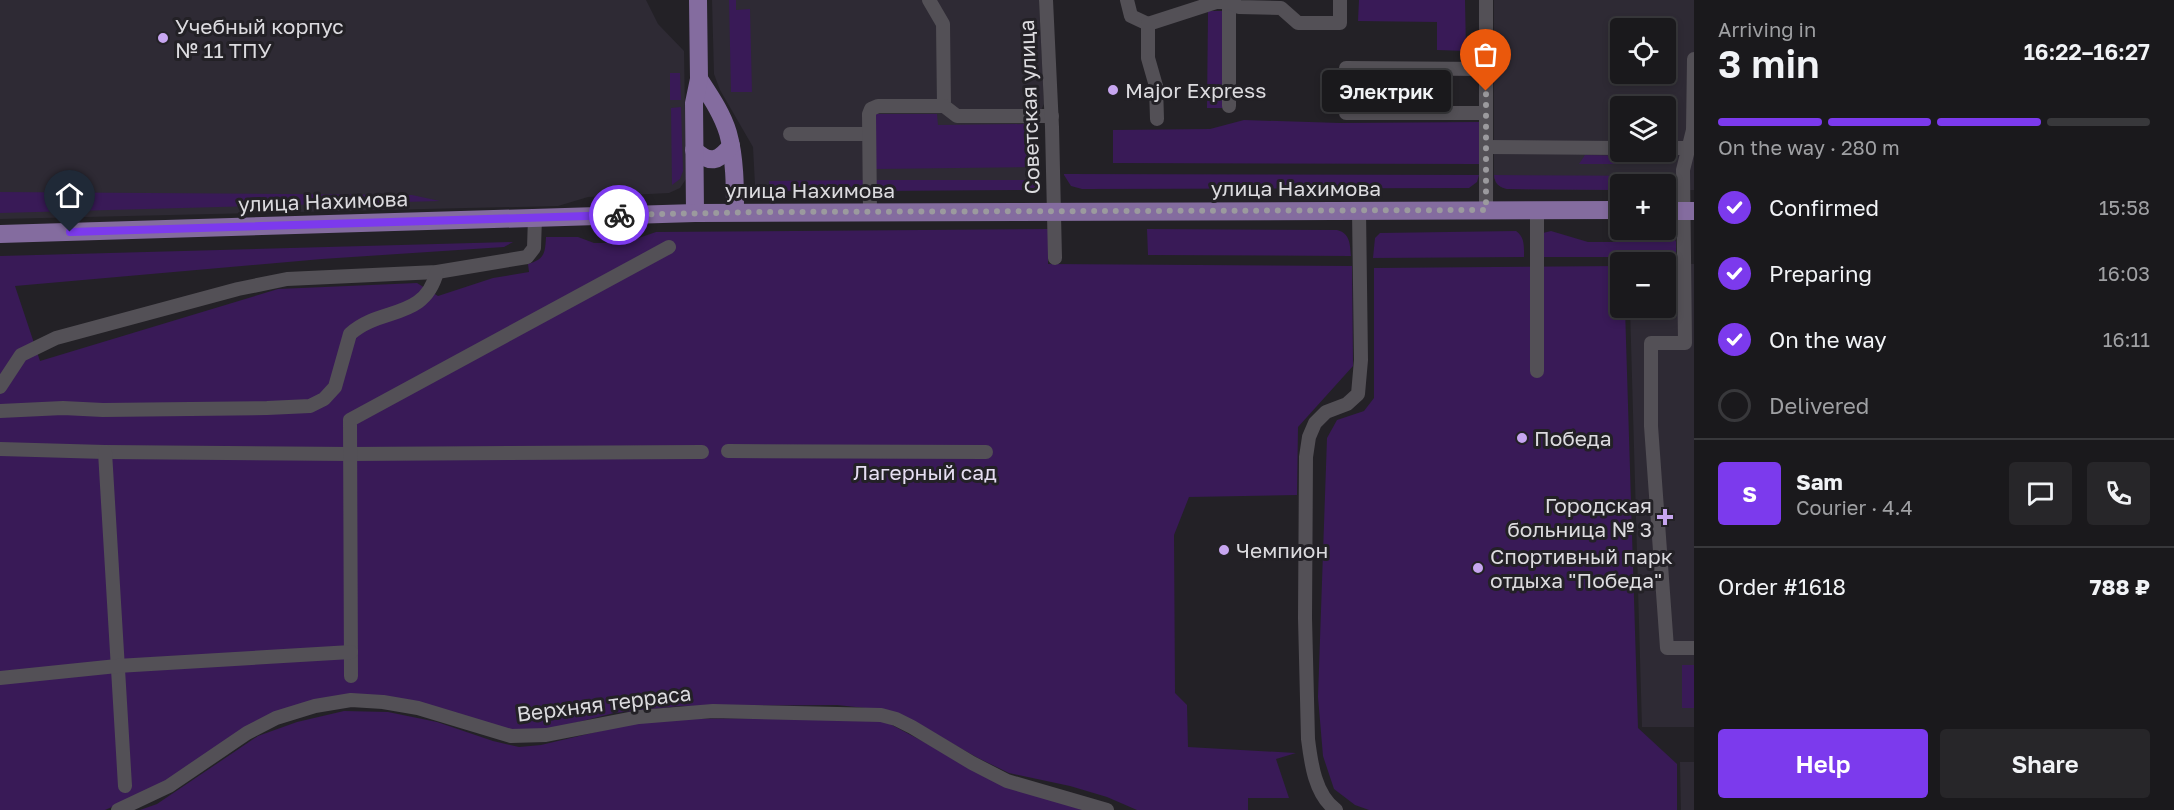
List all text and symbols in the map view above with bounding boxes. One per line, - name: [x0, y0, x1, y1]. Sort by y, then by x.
- place label: Учебный корпус № 11 ТПУ: [175, 13, 344, 63]
- text: Arriving in: [1718, 17, 1816, 41]
- map controls: [1610, 18, 1676, 318]
- button: locate: [1610, 18, 1676, 84]
- street label: Советская улица: [1013, 19, 1045, 195]
- pin: [1460, 29, 1511, 91]
- marker: Учебный корпус № 11 ТПУ: [156, 31, 170, 45]
- icon: bag: [1469, 38, 1502, 71]
- text: 16:22–16:27: [2024, 38, 2150, 65]
- text: 3 min: [1718, 40, 1820, 87]
- callout: Электрик: [1321, 70, 1450, 112]
- place label: Major Express: [1125, 77, 1266, 103]
- text: Электрик: [1339, 79, 1434, 103]
- marker: Major Express: [1106, 83, 1120, 97]
- button: layers: [1610, 96, 1676, 162]
- text: On the way · 280 m: [1718, 135, 1900, 159]
- pin: [44, 170, 95, 232]
- button: +: [1610, 174, 1676, 240]
- street label: улица Нахимова: [1211, 175, 1381, 201]
- street label: улица Нахимова: [725, 177, 895, 203]
- icon: home: [53, 179, 86, 212]
- street label: улица Нахимова: [237, 185, 409, 217]
- courier: [589, 185, 649, 245]
- icon: check: [1718, 191, 1751, 224]
- text: Confirmed: [1769, 194, 1879, 221]
- text: 15:58: [2099, 195, 2150, 219]
- icon: bike: [603, 199, 636, 232]
- button: −: [1610, 252, 1676, 318]
- icon: check: [1718, 257, 1751, 290]
- text: Preparing: [1769, 260, 1872, 287]
- text: 16:03: [2098, 261, 2150, 285]
- icon: check: [1718, 323, 1751, 356]
- text: On the way: [1769, 326, 1887, 353]
- text: 16:11: [2103, 327, 2150, 351]
- text: Delivered: [1769, 392, 1869, 419]
- place label: Победа: [1534, 425, 1612, 451]
- marker: Победа: [1515, 431, 1529, 445]
- park label: Лагерный сад: [853, 459, 997, 485]
- button: chat: [2009, 462, 2072, 525]
- button: phone: [2087, 462, 2150, 525]
- text: Sam: [1796, 468, 1843, 495]
- text: S: [1742, 480, 1757, 507]
- place label: Городская больница № 3: [1507, 492, 1652, 542]
- text: Courier · 4.4: [1796, 495, 1913, 519]
- marker: Городская больница № 3: [1656, 508, 1674, 526]
- place label: Чемпион: [1236, 537, 1328, 563]
- marker: Чемпион: [1217, 543, 1231, 557]
- place label: Спортивный парк отдыха "Победа": [1490, 543, 1673, 593]
- marker: Спортивный парк отдыха "Победа": [1471, 561, 1485, 575]
- text: Order #1618: [1718, 573, 1846, 600]
- text: 788 ₽: [2089, 573, 2150, 600]
- street label: Верхняя терраса: [515, 679, 693, 727]
- button: Help: [1718, 729, 1928, 798]
- button: Share: [1940, 729, 2150, 798]

